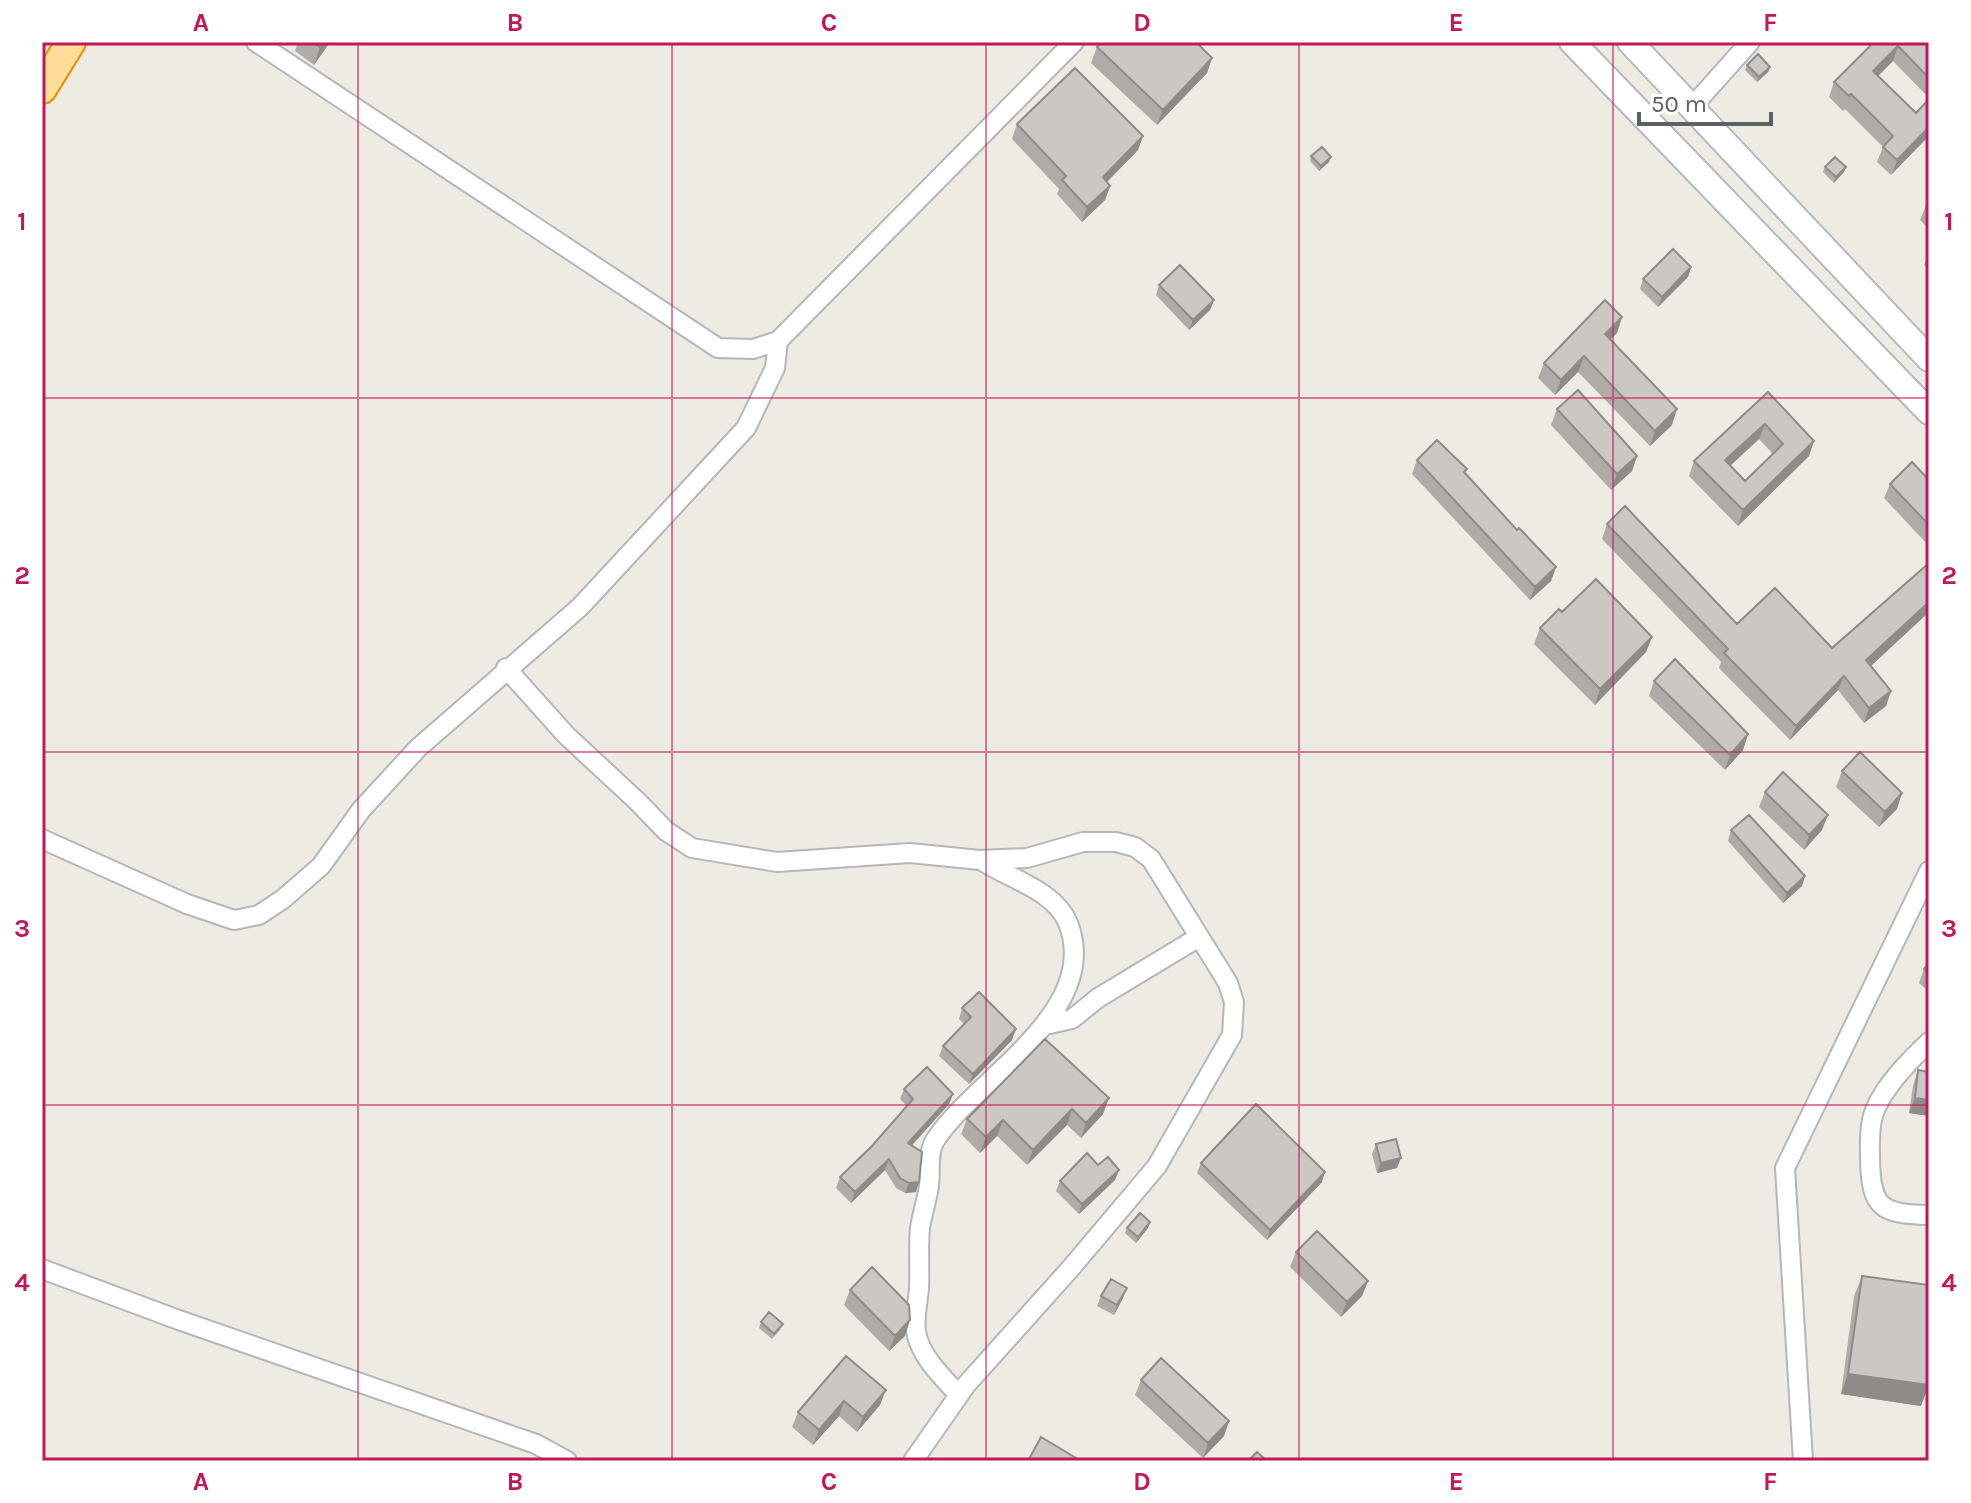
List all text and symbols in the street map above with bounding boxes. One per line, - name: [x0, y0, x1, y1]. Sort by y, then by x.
- text: A: [193, 7, 209, 38]
- text: B: [507, 7, 523, 38]
- text: C: [821, 7, 837, 38]
- text: D: [1133, 7, 1151, 38]
- text: E: [1448, 7, 1464, 38]
- text: F: [1763, 7, 1777, 38]
- scale bar: [1639, 76, 1771, 126]
- text: 50 m: [1651, 90, 1707, 118]
- text: 1: [17, 206, 27, 237]
- text: 1: [1944, 206, 1954, 237]
- text: 2: [14, 560, 30, 591]
- text: 2: [1941, 560, 1957, 591]
- text: 3: [14, 913, 30, 944]
- text: 3: [1941, 913, 1957, 944]
- text: 4: [14, 1267, 30, 1298]
- text: 4: [1941, 1267, 1957, 1298]
- text: A: [193, 1466, 209, 1497]
- text: B: [507, 1466, 523, 1497]
- text: C: [821, 1466, 837, 1497]
- text: D: [1133, 1466, 1151, 1497]
- text: E: [1448, 1466, 1464, 1497]
- text: F: [1763, 1466, 1777, 1497]

